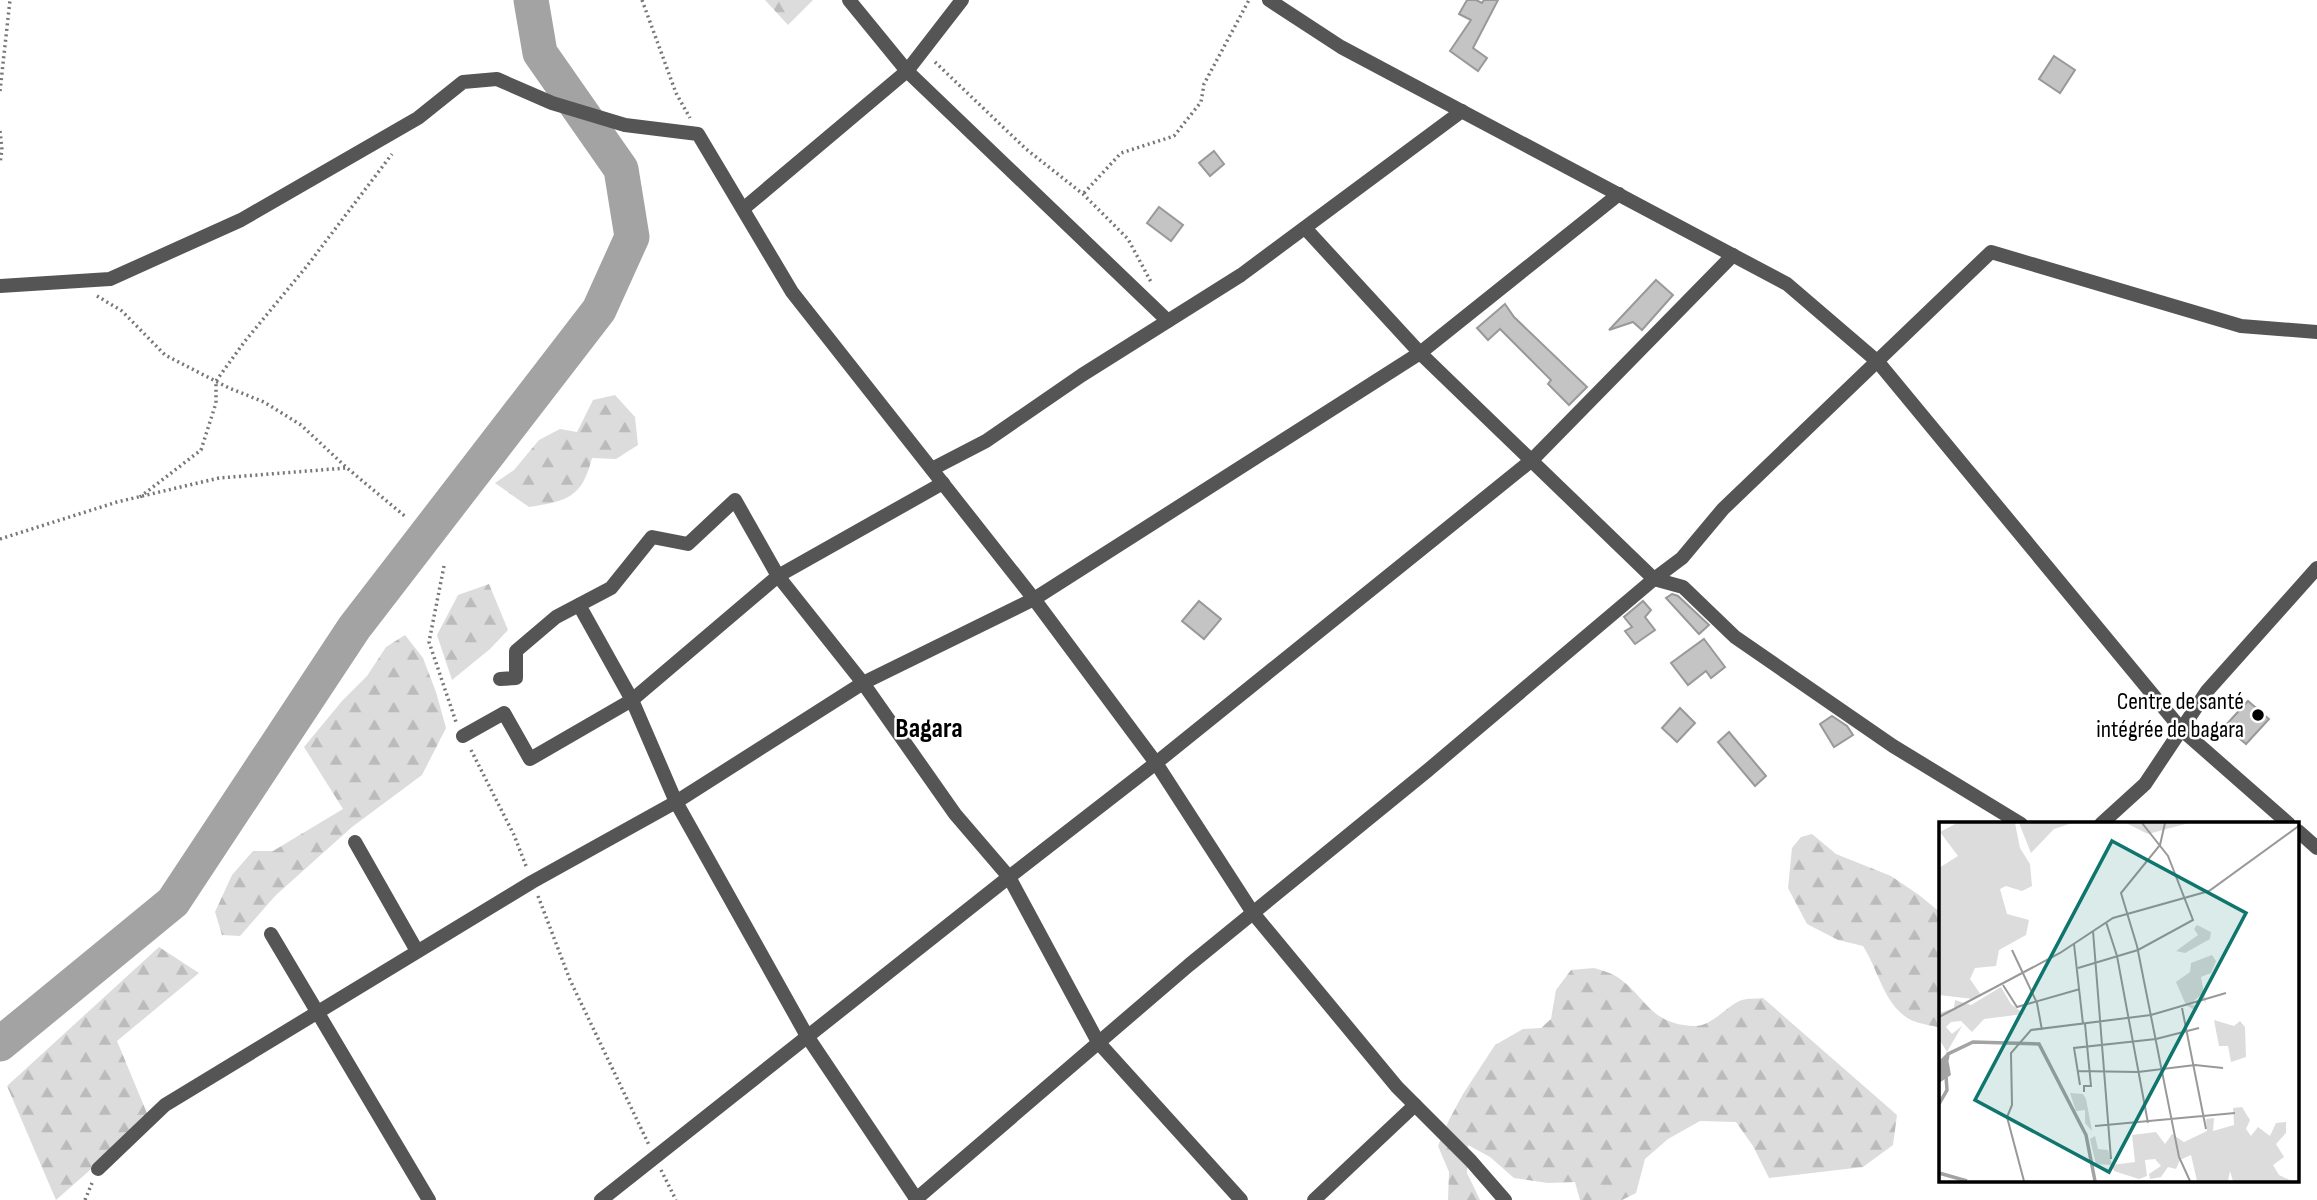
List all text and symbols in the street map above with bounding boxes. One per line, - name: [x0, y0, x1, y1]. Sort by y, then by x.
- place label: Centre de santé intégrée de bagara: [2096, 687, 2244, 744]
- marker: Centre de santé intégrée de bagara: [2250, 707, 2266, 723]
- district label: Bagara: [895, 712, 963, 745]
- inset map: [1939, 822, 2300, 1182]

